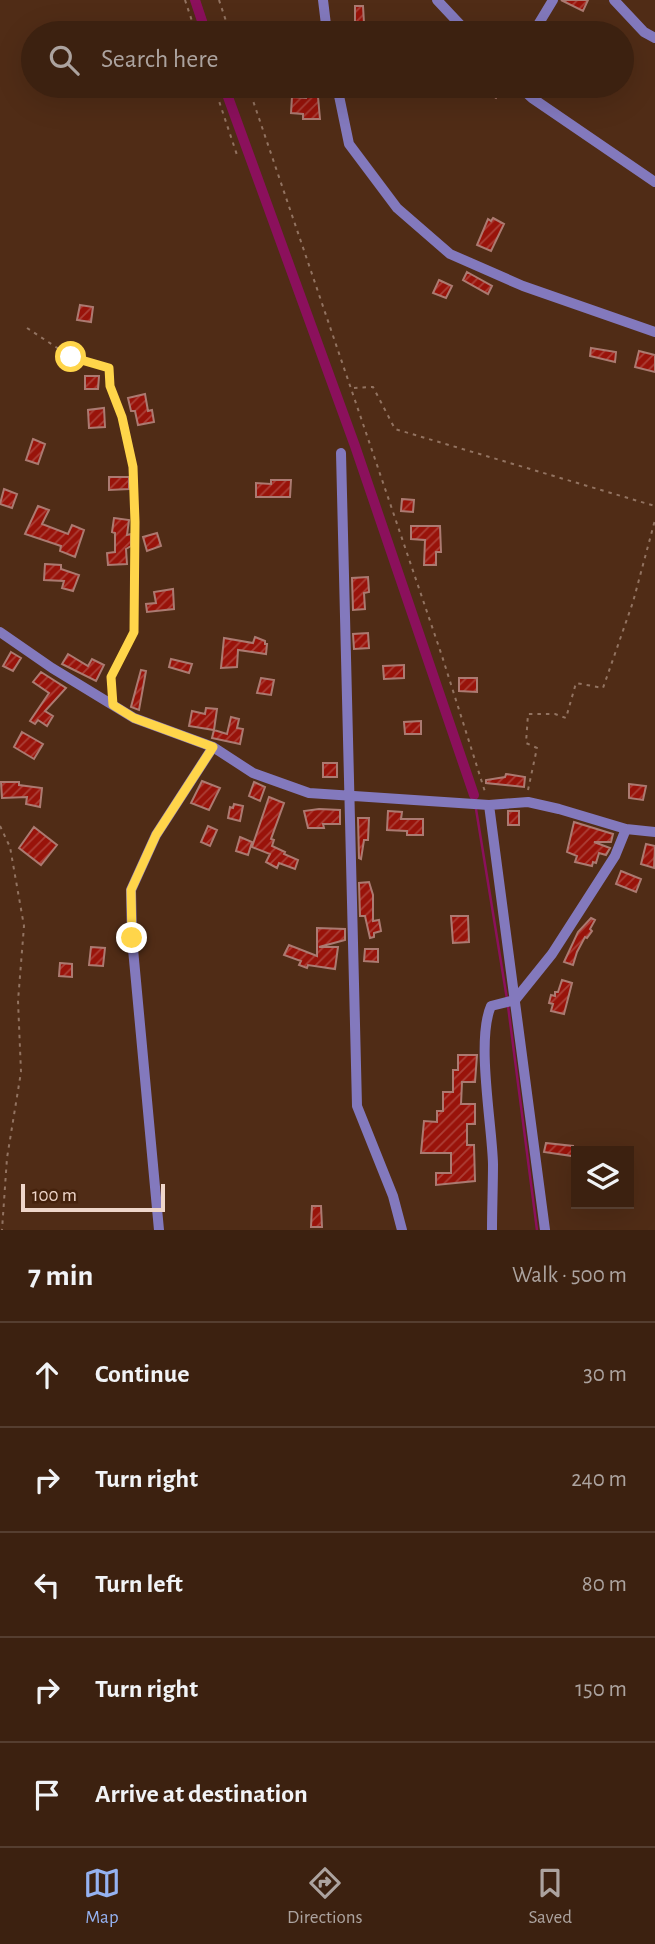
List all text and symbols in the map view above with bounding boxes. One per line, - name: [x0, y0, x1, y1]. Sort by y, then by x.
- search box: [21, 21, 634, 98]
- icon: search: [45, 41, 83, 79]
- text: Search here: [101, 46, 219, 72]
- route start: [55, 341, 86, 372]
- route end: [116, 922, 147, 953]
- map controls: [571, 1146, 634, 1209]
- button: layers: [571, 1146, 634, 1209]
- scale bar: [21, 1181, 164, 1213]
- text: 100 m: [32, 1186, 77, 1205]
- text: 7 min: [28, 1261, 93, 1291]
- text: Walk · 500 m: [512, 1264, 627, 1287]
- icon: ahead: [28, 1356, 66, 1394]
- text: Continue: [95, 1361, 190, 1387]
- text: 30 m: [583, 1363, 627, 1386]
- icon: right: [28, 1461, 66, 1499]
- text: Turn right: [95, 1466, 198, 1492]
- text: 240 m: [571, 1468, 627, 1491]
- icon: left: [28, 1566, 66, 1604]
- text: Turn left: [95, 1571, 183, 1597]
- text: 80 m: [582, 1573, 627, 1596]
- icon: right: [28, 1671, 66, 1709]
- text: Turn right: [95, 1676, 198, 1702]
- text: 150 m: [575, 1678, 627, 1701]
- icon: arrive: [28, 1776, 66, 1814]
- text: Arrive at destination: [95, 1781, 308, 1807]
- tab: Map: [83, 1864, 121, 1929]
- tab: Directions: [287, 1864, 363, 1929]
- tab: Saved: [529, 1864, 572, 1929]

